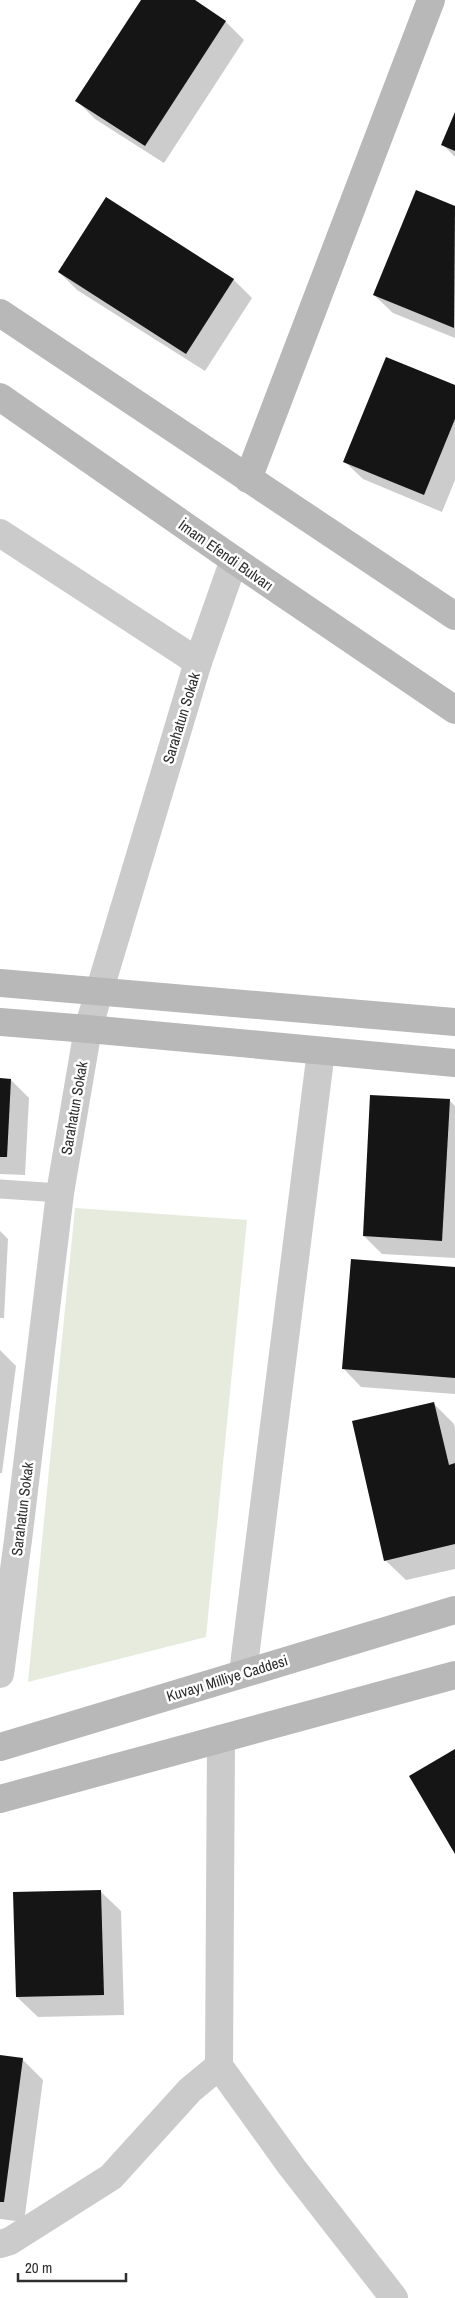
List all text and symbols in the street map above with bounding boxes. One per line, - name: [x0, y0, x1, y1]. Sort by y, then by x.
- street label: İmam Efendi Bulvarı: [174, 514, 278, 596]
- street label: Sarahatun Sokak: [157, 669, 205, 766]
- street label: Sarahatun Sokak: [55, 1059, 93, 1156]
- street label: Sarahatun Sokak: [6, 1460, 38, 1557]
- street label: Kuvayı Milliye Caddesi: [164, 1650, 290, 1706]
- scale bar: [18, 2250, 125, 2282]
- text: 20 m: [25, 2257, 52, 2278]

